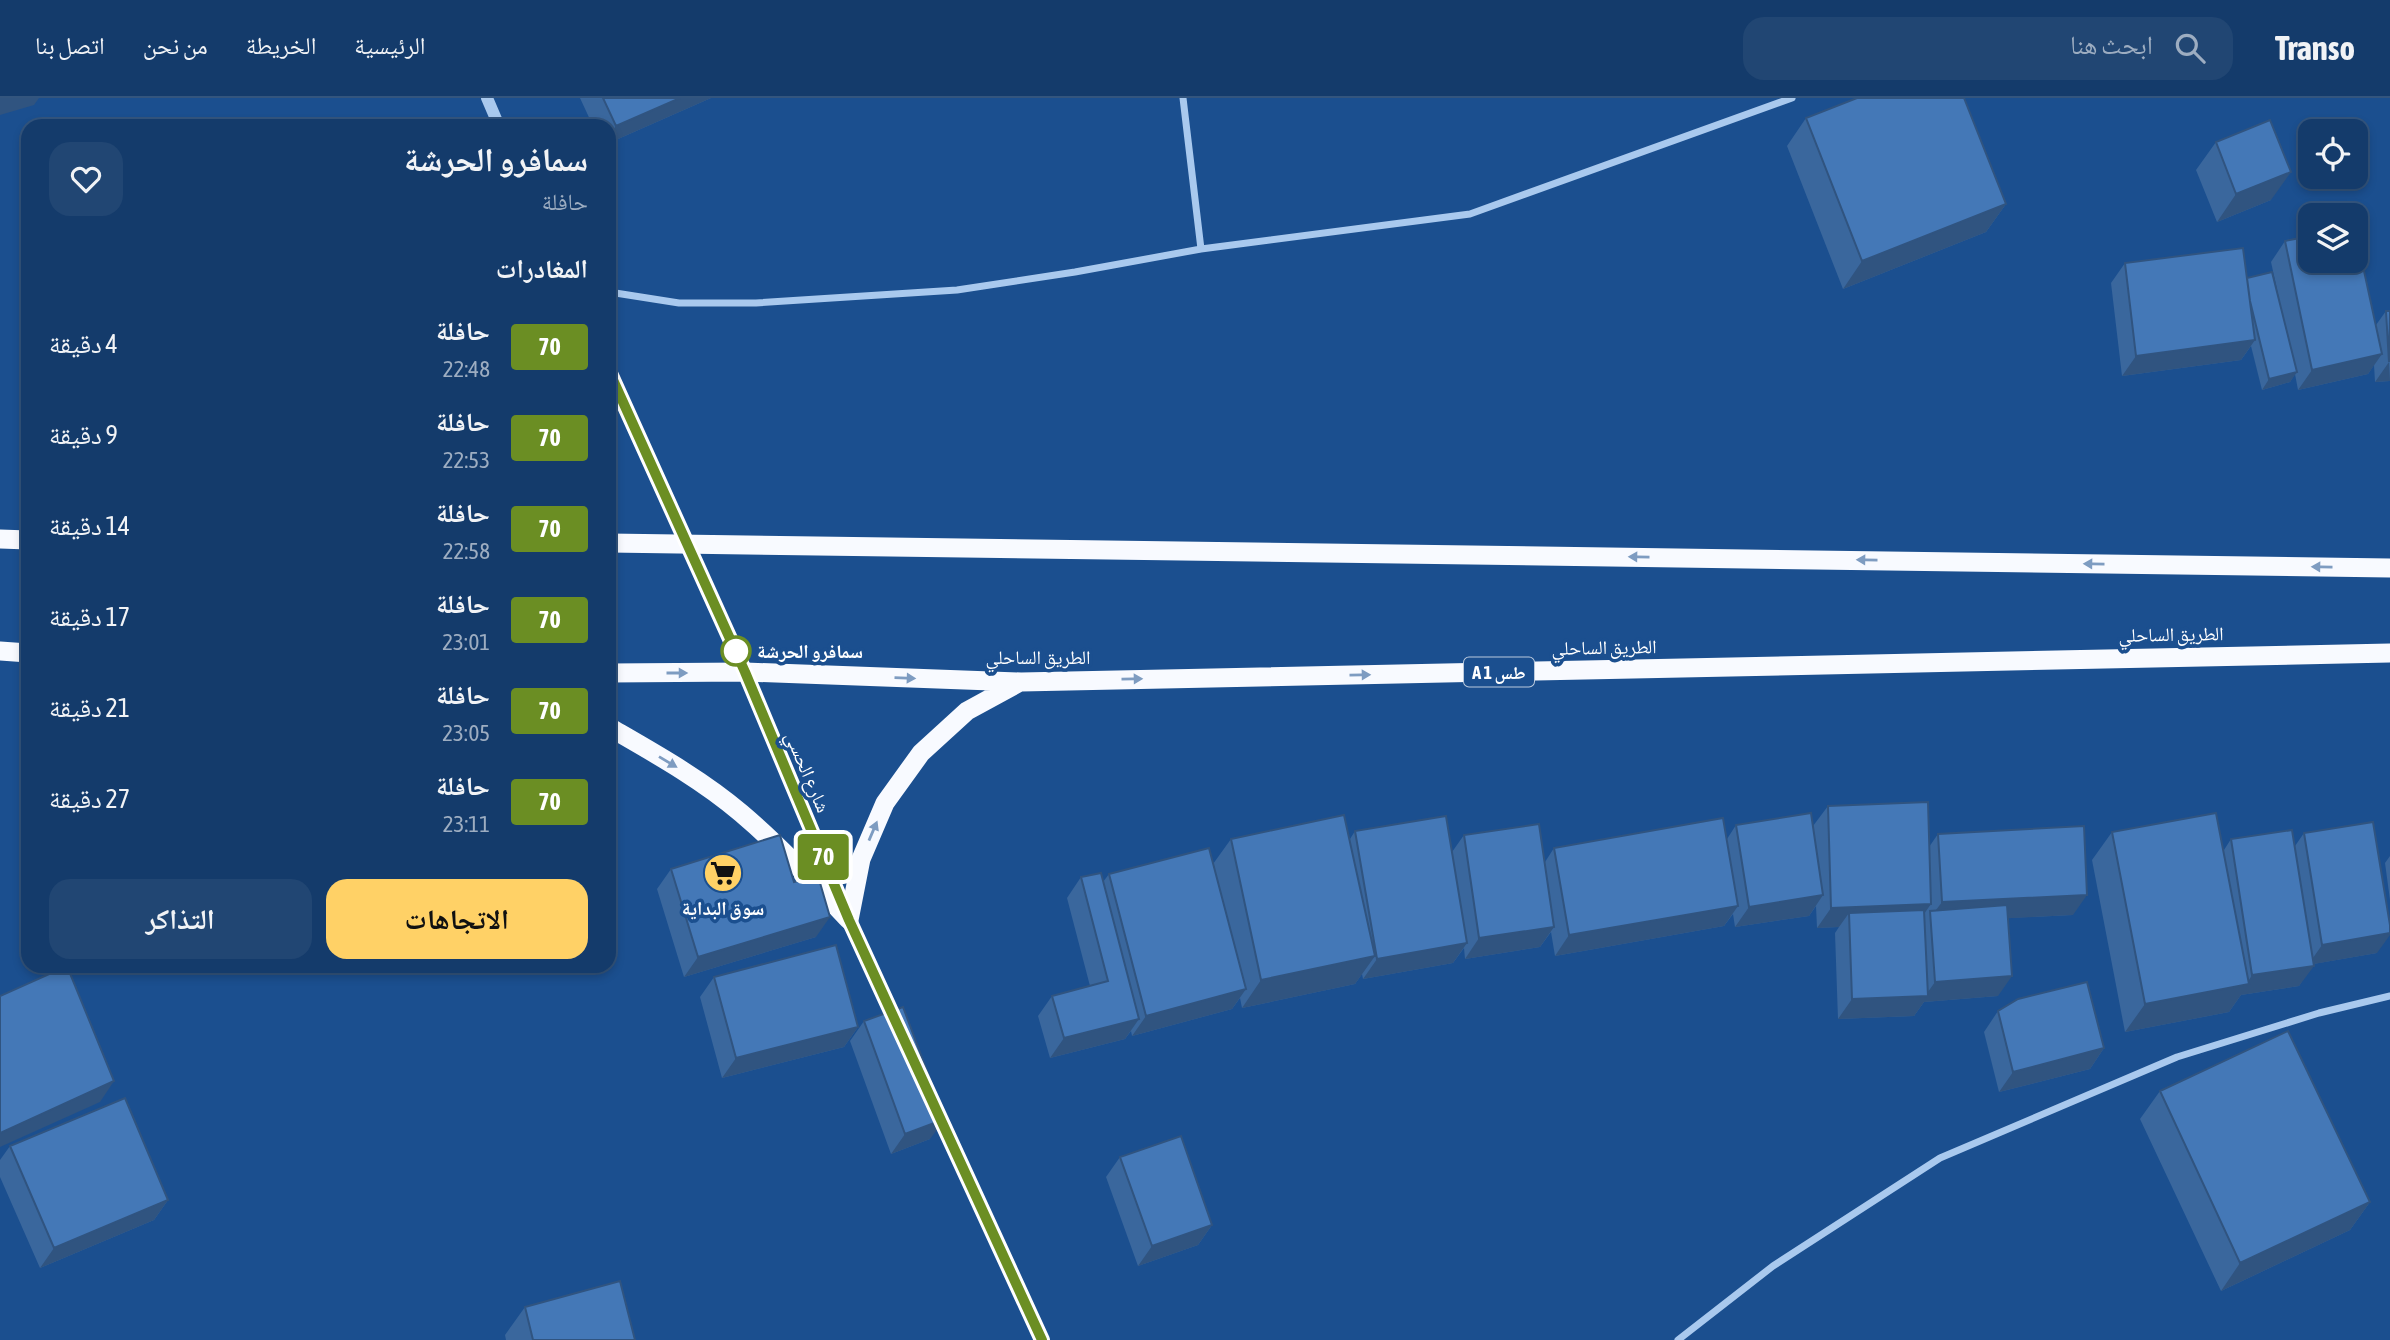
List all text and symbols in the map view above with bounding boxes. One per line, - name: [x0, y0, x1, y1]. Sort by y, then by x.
- search box: [1743, 17, 2233, 80]
- icon: search: [2171, 29, 2209, 67]
- text: Transo: [2275, 29, 2355, 67]
- text: ابحث هنا: [2070, 30, 2153, 60]
- text: اتصل بنا: [35, 32, 105, 59]
- text: من نحن: [143, 32, 208, 59]
- text: الخريطة: [246, 32, 316, 59]
- text: الرئيسية: [354, 32, 425, 59]
- map controls: [2298, 119, 2368, 273]
- button: locate: [2298, 119, 2368, 189]
- text: سمافرو الحرشة: [404, 140, 588, 178]
- button: heart: [49, 142, 123, 216]
- text: حافلة: [542, 189, 588, 215]
- button: layers: [2298, 203, 2368, 273]
- text: المغادرات: [496, 254, 588, 284]
- text: حافلة: [436, 316, 490, 346]
- text: 4 دقيقة: [49, 329, 118, 359]
- text: 70: [538, 333, 561, 360]
- text: 22:48: [443, 356, 490, 382]
- text: حافلة: [436, 407, 490, 437]
- text: 9 دقيقة: [49, 420, 118, 450]
- text: 70: [538, 424, 561, 451]
- text: 22:53: [443, 447, 490, 473]
- text: حافلة: [436, 498, 490, 528]
- text: 14 دقيقة: [49, 511, 130, 541]
- text: 70: [538, 515, 561, 542]
- text: 22:58: [443, 538, 490, 564]
- one-way arrow: [1628, 551, 1650, 563]
- one-way arrow: [1856, 555, 1878, 566]
- one-way arrow: [2083, 558, 2105, 569]
- one-way arrow: [2311, 561, 2333, 573]
- text: حافلة: [436, 589, 490, 619]
- text: 17 دقيقة: [49, 602, 130, 632]
- text: 70: [538, 606, 561, 633]
- street label: الطريق الساحلي: [2118, 622, 2224, 651]
- text: 23:01: [442, 629, 490, 655]
- street label: الطريق الساحلي: [1551, 635, 1657, 664]
- marker: سمافرو الحرشة: [721, 636, 751, 666]
- place label: سمافرو الحرشة: [757, 640, 863, 662]
- street label: الطريق الساحلي: [985, 646, 1091, 673]
- road number: A 1 طس: [1464, 658, 1534, 686]
- one-way arrow: [666, 667, 688, 678]
- one-way arrow: [1349, 669, 1371, 680]
- one-way arrow: [894, 672, 916, 683]
- one-way arrow: [1121, 674, 1143, 685]
- text: حافلة: [436, 680, 490, 710]
- text: 21 دقيقة: [49, 693, 130, 723]
- text: 70: [538, 697, 561, 724]
- text: 23:05: [442, 720, 490, 746]
- street label: شارع الحسي: [777, 728, 835, 818]
- one-way arrow: [658, 755, 678, 767]
- text: حافلة: [436, 771, 490, 801]
- text: 27 دقيقة: [49, 784, 130, 814]
- text: 70: [538, 788, 561, 815]
- text: 23:11: [443, 811, 490, 837]
- one-way arrow: [867, 821, 879, 841]
- line badge: 70: [792, 834, 854, 880]
- text: 70: [812, 843, 834, 870]
- supermarket icon: سوق البداية: [702, 852, 744, 894]
- button: التذاكر: [49, 879, 312, 959]
- button: الاتجاهات: [326, 879, 588, 959]
- place label: سوق البداية: [682, 897, 764, 920]

